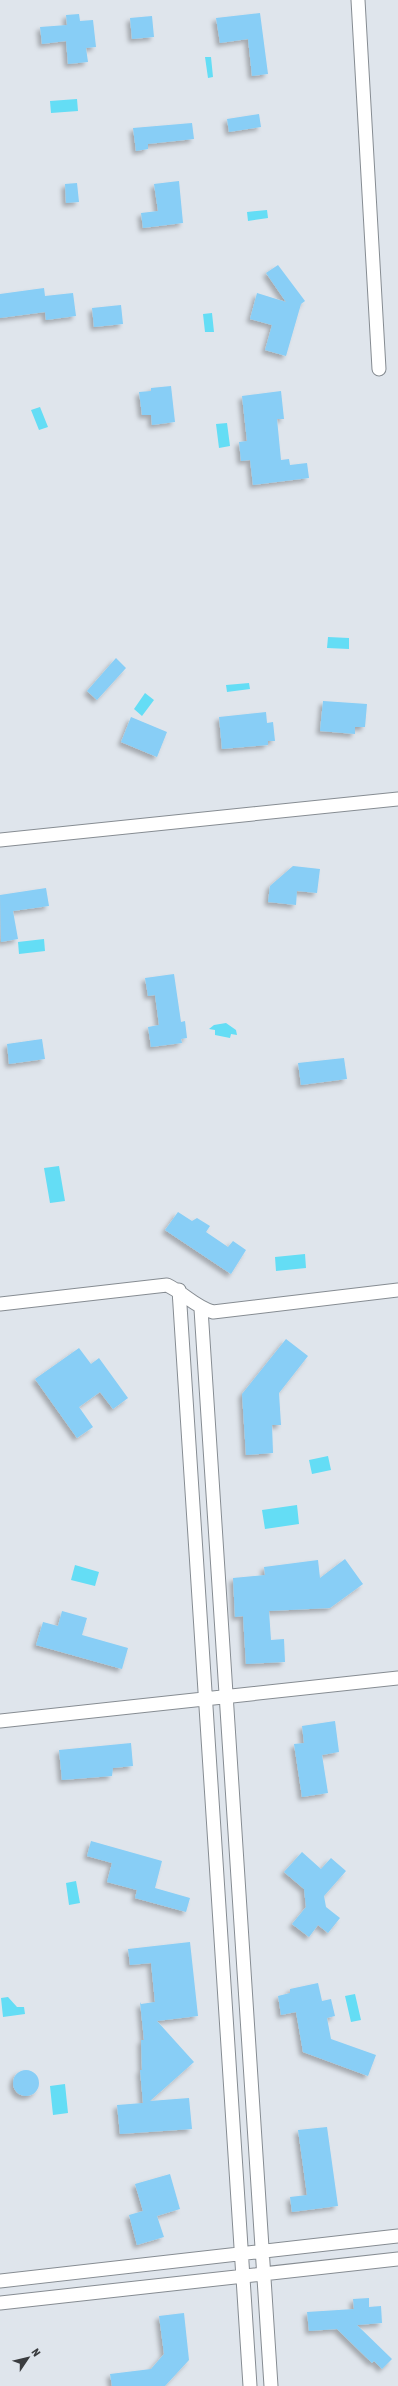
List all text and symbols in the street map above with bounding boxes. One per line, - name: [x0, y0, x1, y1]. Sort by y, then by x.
- north arrow: [8, 2338, 48, 2378]
- text: N: [29, 2346, 43, 2358]

